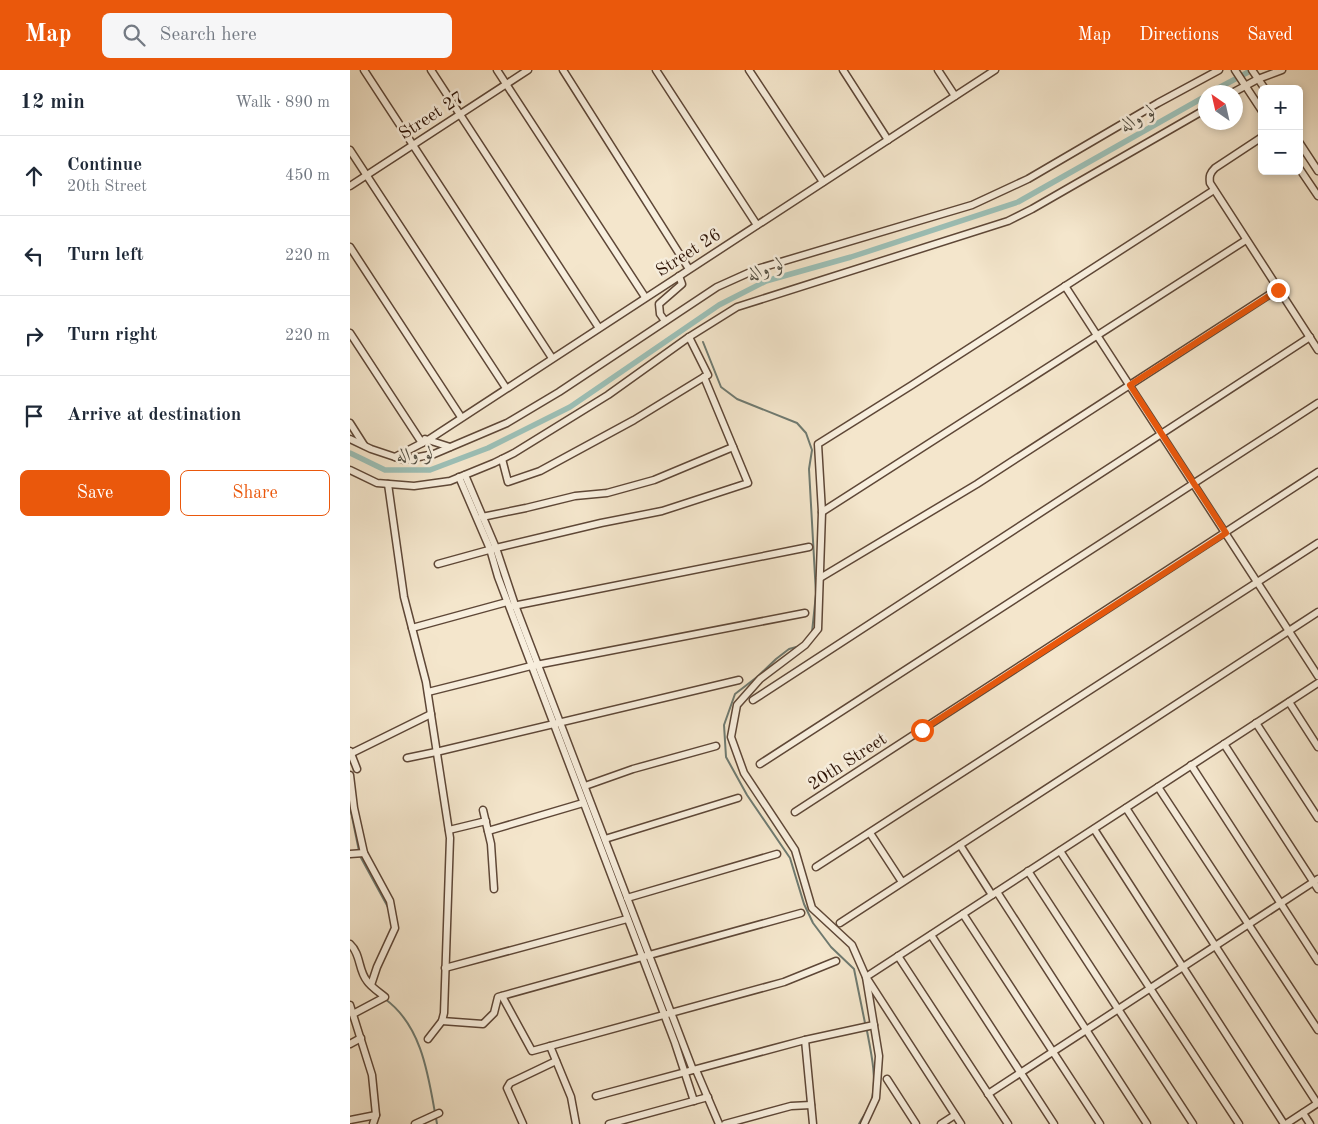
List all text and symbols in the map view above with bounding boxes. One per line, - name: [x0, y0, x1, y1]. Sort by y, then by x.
- search box: [102, 13, 452, 58]
- icon: search: [120, 21, 148, 49]
- text: Map: [25, 23, 72, 47]
- text: Search here: [160, 26, 257, 45]
- text: Map: [1078, 26, 1111, 44]
- text: Directions: [1139, 26, 1219, 44]
- text: Saved: [1247, 26, 1293, 44]
- north arrow: [1198, 85, 1243, 130]
- map controls: [1258, 85, 1303, 175]
- button: +: [1258, 85, 1303, 130]
- street label: Street 27: [396, 88, 467, 143]
- text: 12 min: [20, 92, 85, 113]
- text: Walk · 890 m: [235, 95, 330, 111]
- water label: لو واله: [1117, 102, 1160, 138]
- button: −: [1258, 130, 1303, 175]
- text: Continue: [67, 156, 142, 175]
- icon: ahead: [20, 162, 48, 190]
- text: 450 m: [285, 168, 330, 184]
- text: 20th Street: [67, 179, 147, 195]
- street label: Street 26: [653, 225, 724, 280]
- icon: left: [20, 242, 48, 270]
- text: Turn left: [67, 246, 144, 265]
- text: 220 m: [285, 248, 330, 264]
- water label: لو واله: [745, 255, 787, 287]
- route end: [1267, 279, 1290, 302]
- icon: right: [20, 322, 48, 350]
- text: Turn right: [67, 326, 157, 345]
- text: 220 m: [285, 328, 330, 344]
- icon: arrive: [20, 402, 48, 430]
- text: Arrive at destination: [67, 406, 241, 425]
- water label: لو واله: [396, 444, 435, 468]
- button: Save: [20, 470, 170, 516]
- button: Share: [180, 470, 330, 516]
- route start: [911, 719, 934, 742]
- street label: 20th Street: [805, 730, 890, 794]

